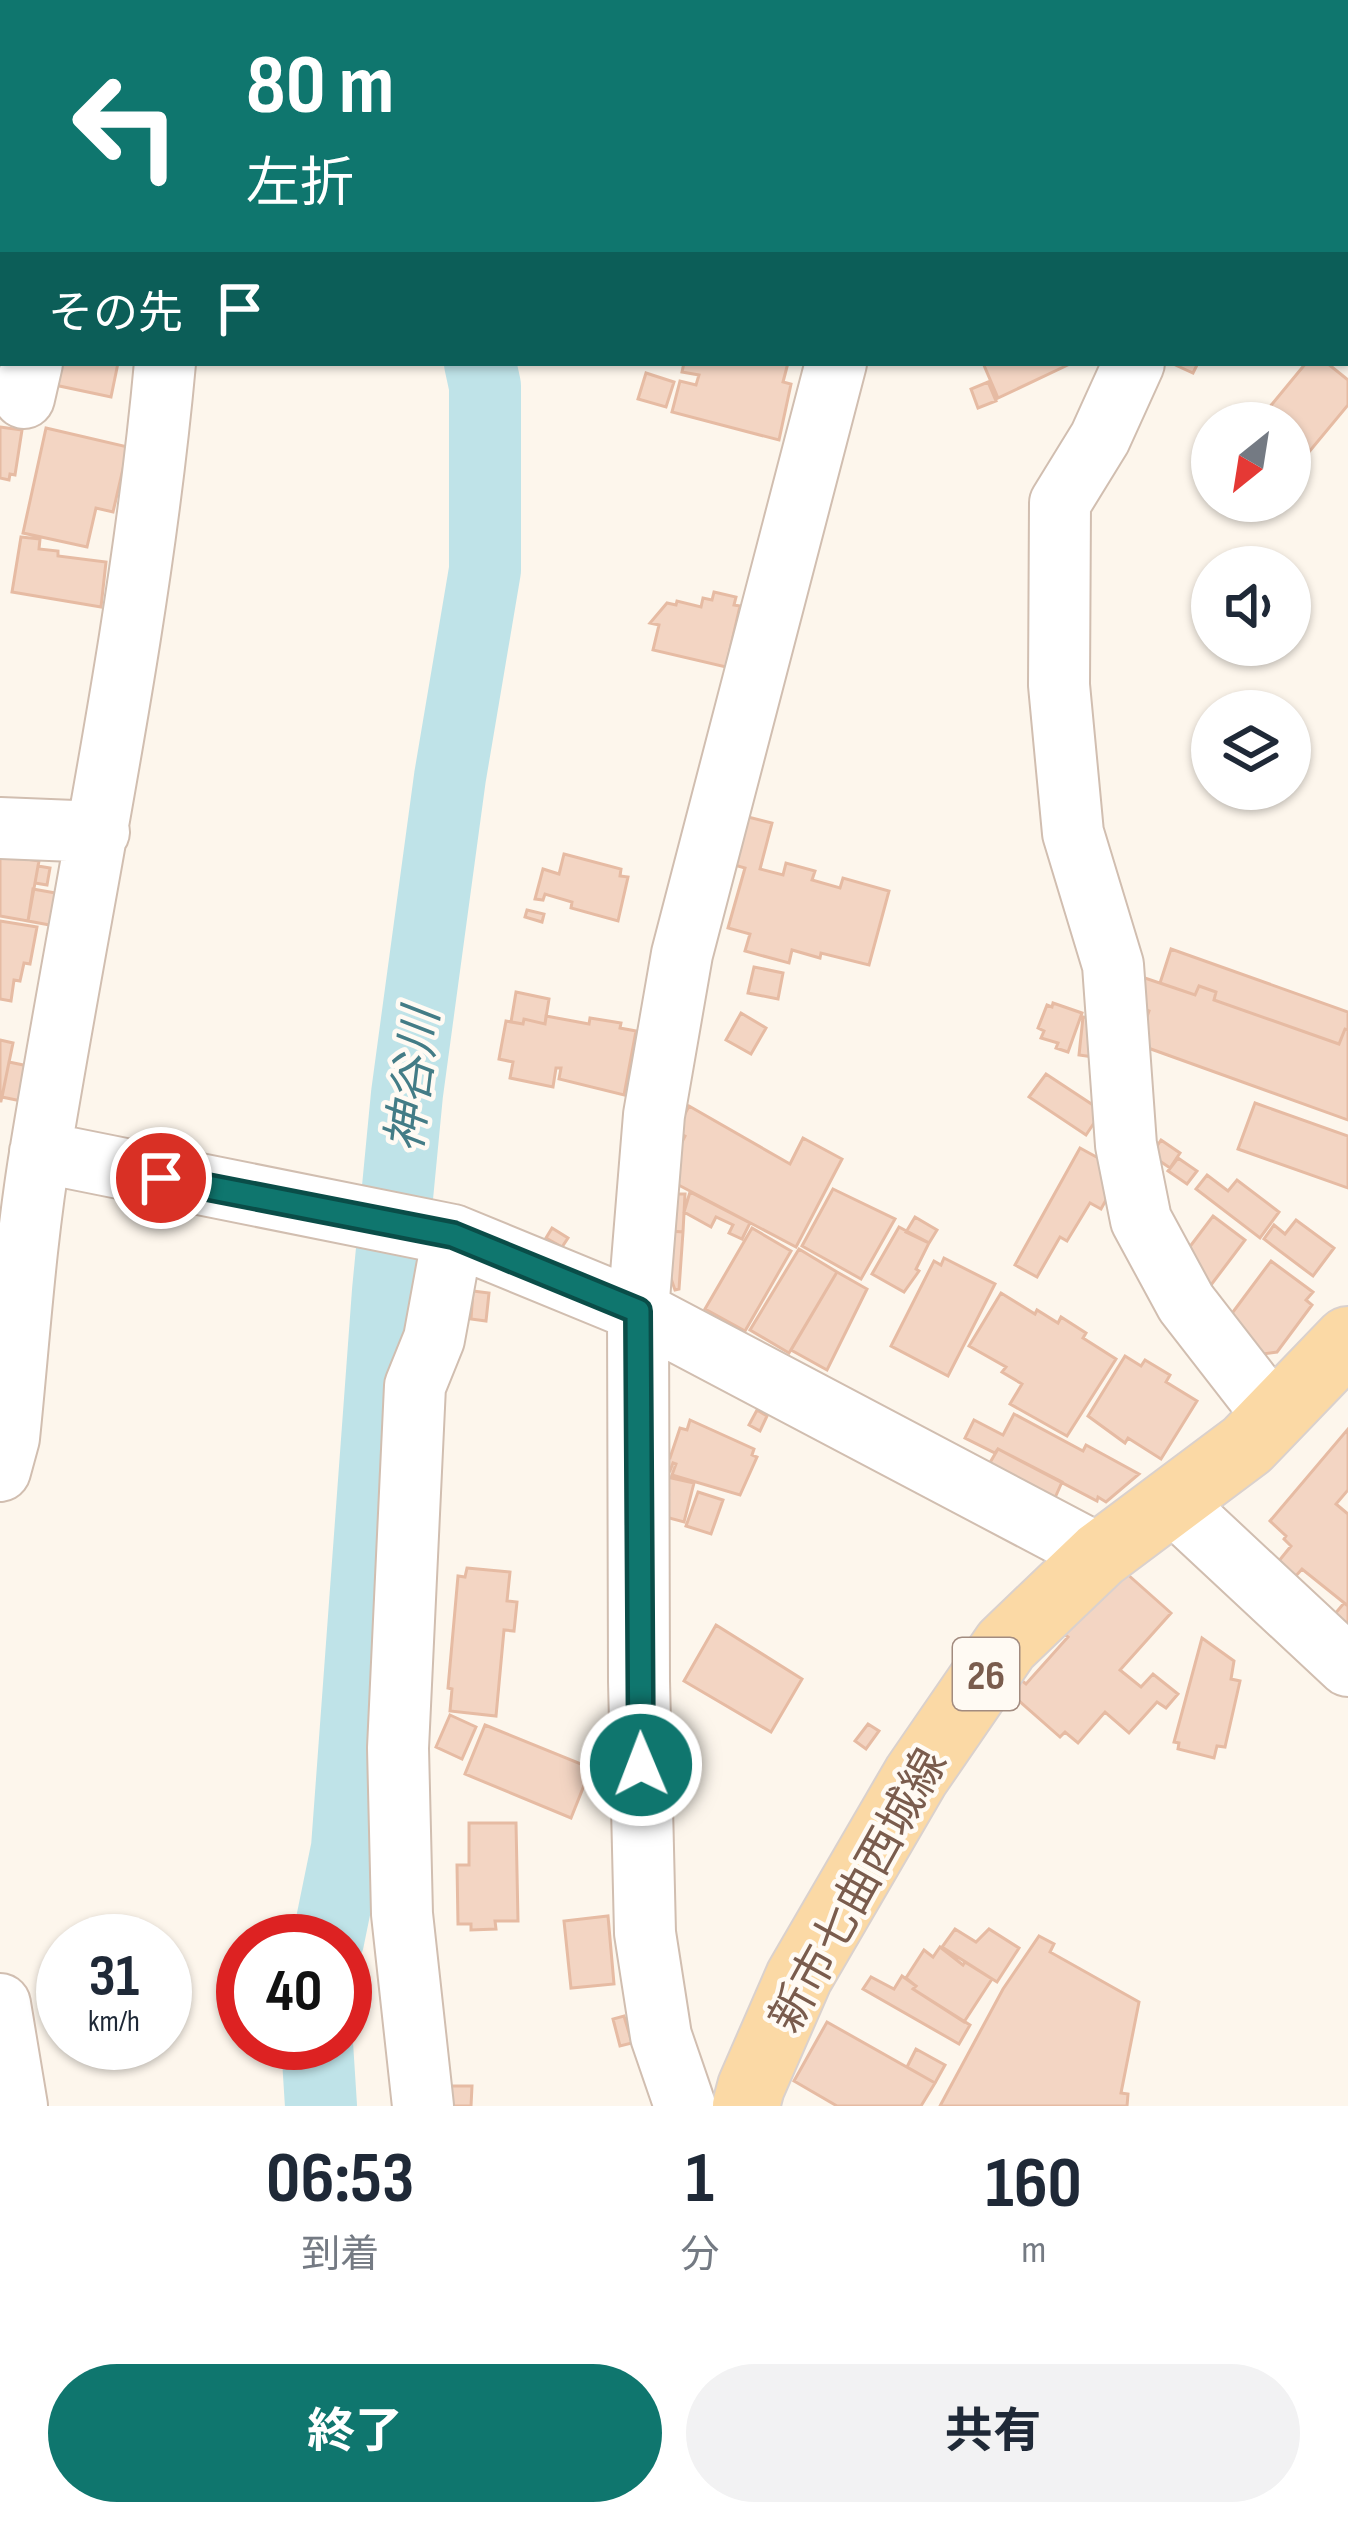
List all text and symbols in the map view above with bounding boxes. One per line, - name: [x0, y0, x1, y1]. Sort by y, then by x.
- text: 80 m: [246, 36, 394, 137]
- icon: left: [48, 48, 204, 204]
- text: 左折: [246, 152, 354, 217]
- icon: arrive: [207, 276, 273, 342]
- text: その先: [48, 287, 183, 342]
- north arrow: [1191, 402, 1311, 522]
- map controls: [1191, 402, 1311, 810]
- button: sound: [1191, 546, 1311, 666]
- button: layers: [1191, 690, 1311, 810]
- water label: 神谷川: [377, 1000, 452, 1155]
- pin: [110, 1127, 212, 1229]
- icon: arrive: [128, 1145, 194, 1211]
- road number: 26: [953, 1638, 1019, 1710]
- position arrow: [578, 1702, 704, 1828]
- street label: 新市七曲西城線: [759, 1740, 960, 2042]
- speed limit sign: 40: [216, 1914, 372, 2070]
- text: 31: [89, 1941, 139, 2013]
- text: km/h: [88, 2004, 140, 2040]
- text: 06:53: [266, 2136, 414, 2223]
- text: 1: [686, 2136, 714, 2223]
- text: 160: [985, 2141, 1082, 2228]
- text: m: [1021, 2227, 1046, 2274]
- text: 到着: [301, 2232, 379, 2279]
- text: 分: [680, 2232, 719, 2279]
- button: 終了: [48, 2364, 662, 2502]
- button: 共有: [686, 2364, 1300, 2502]

